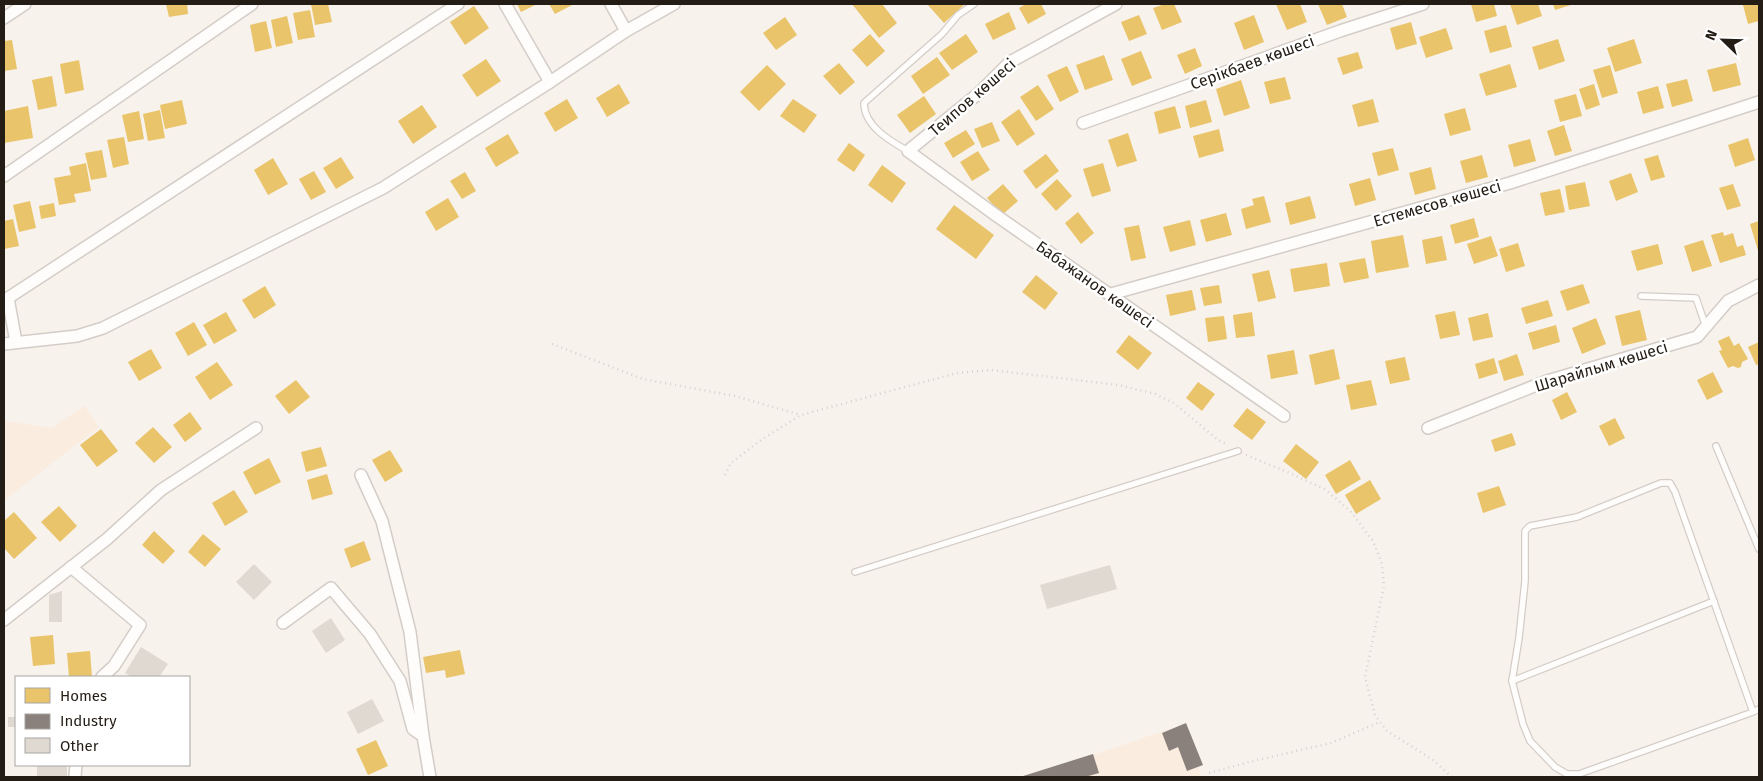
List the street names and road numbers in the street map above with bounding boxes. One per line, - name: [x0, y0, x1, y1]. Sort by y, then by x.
- street label: Серікбаев көшесі: [1188, 31, 1317, 94]
- street label: Теипов көшесі: [925, 54, 1020, 140]
- street label: Естемесов көшесі: [1371, 176, 1503, 231]
- street label: Бабажанов көшесі: [1032, 237, 1157, 332]
- street label: Шарайлым көшесі: [1532, 337, 1670, 396]

